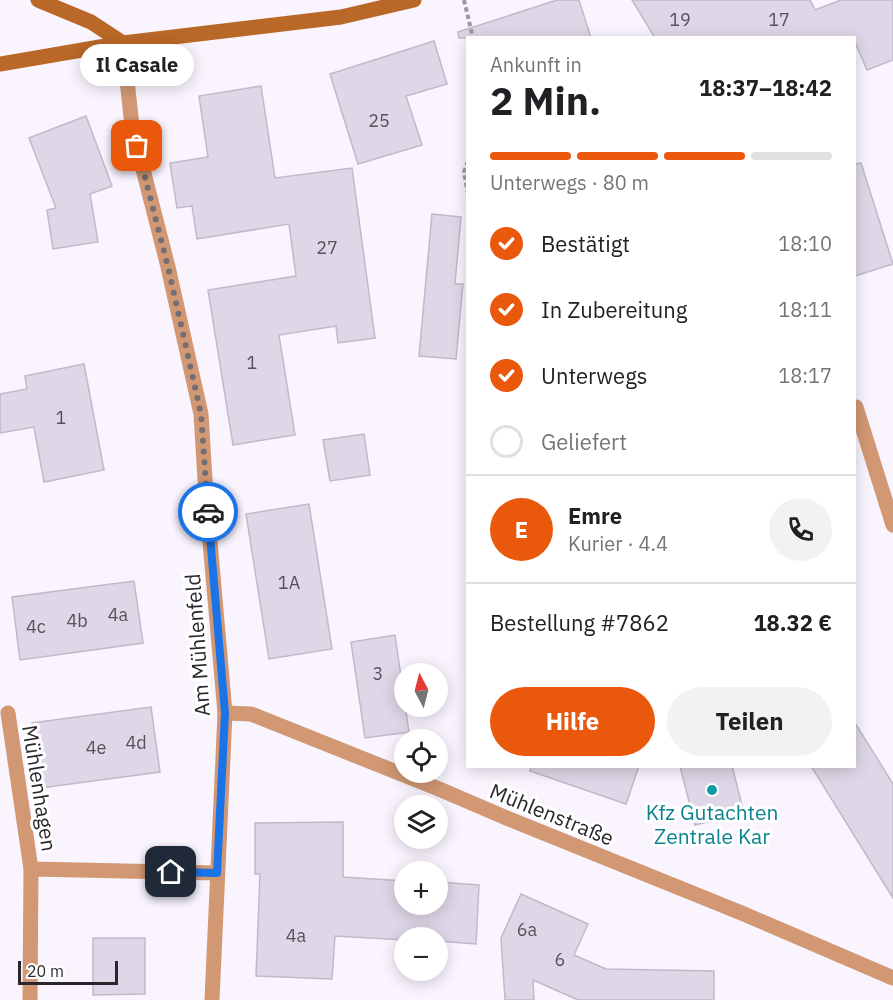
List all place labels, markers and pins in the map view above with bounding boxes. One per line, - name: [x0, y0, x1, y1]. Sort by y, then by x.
- callout: Il Casale: [80, 44, 194, 86]
- pin: [111, 120, 162, 171]
- marker: Kfz Gutachten Zentrale Kar: [705, 783, 719, 797]
- place label: Kfz Gutachten Zentrale Kar: [646, 798, 778, 850]
- pin: [145, 846, 196, 897]

